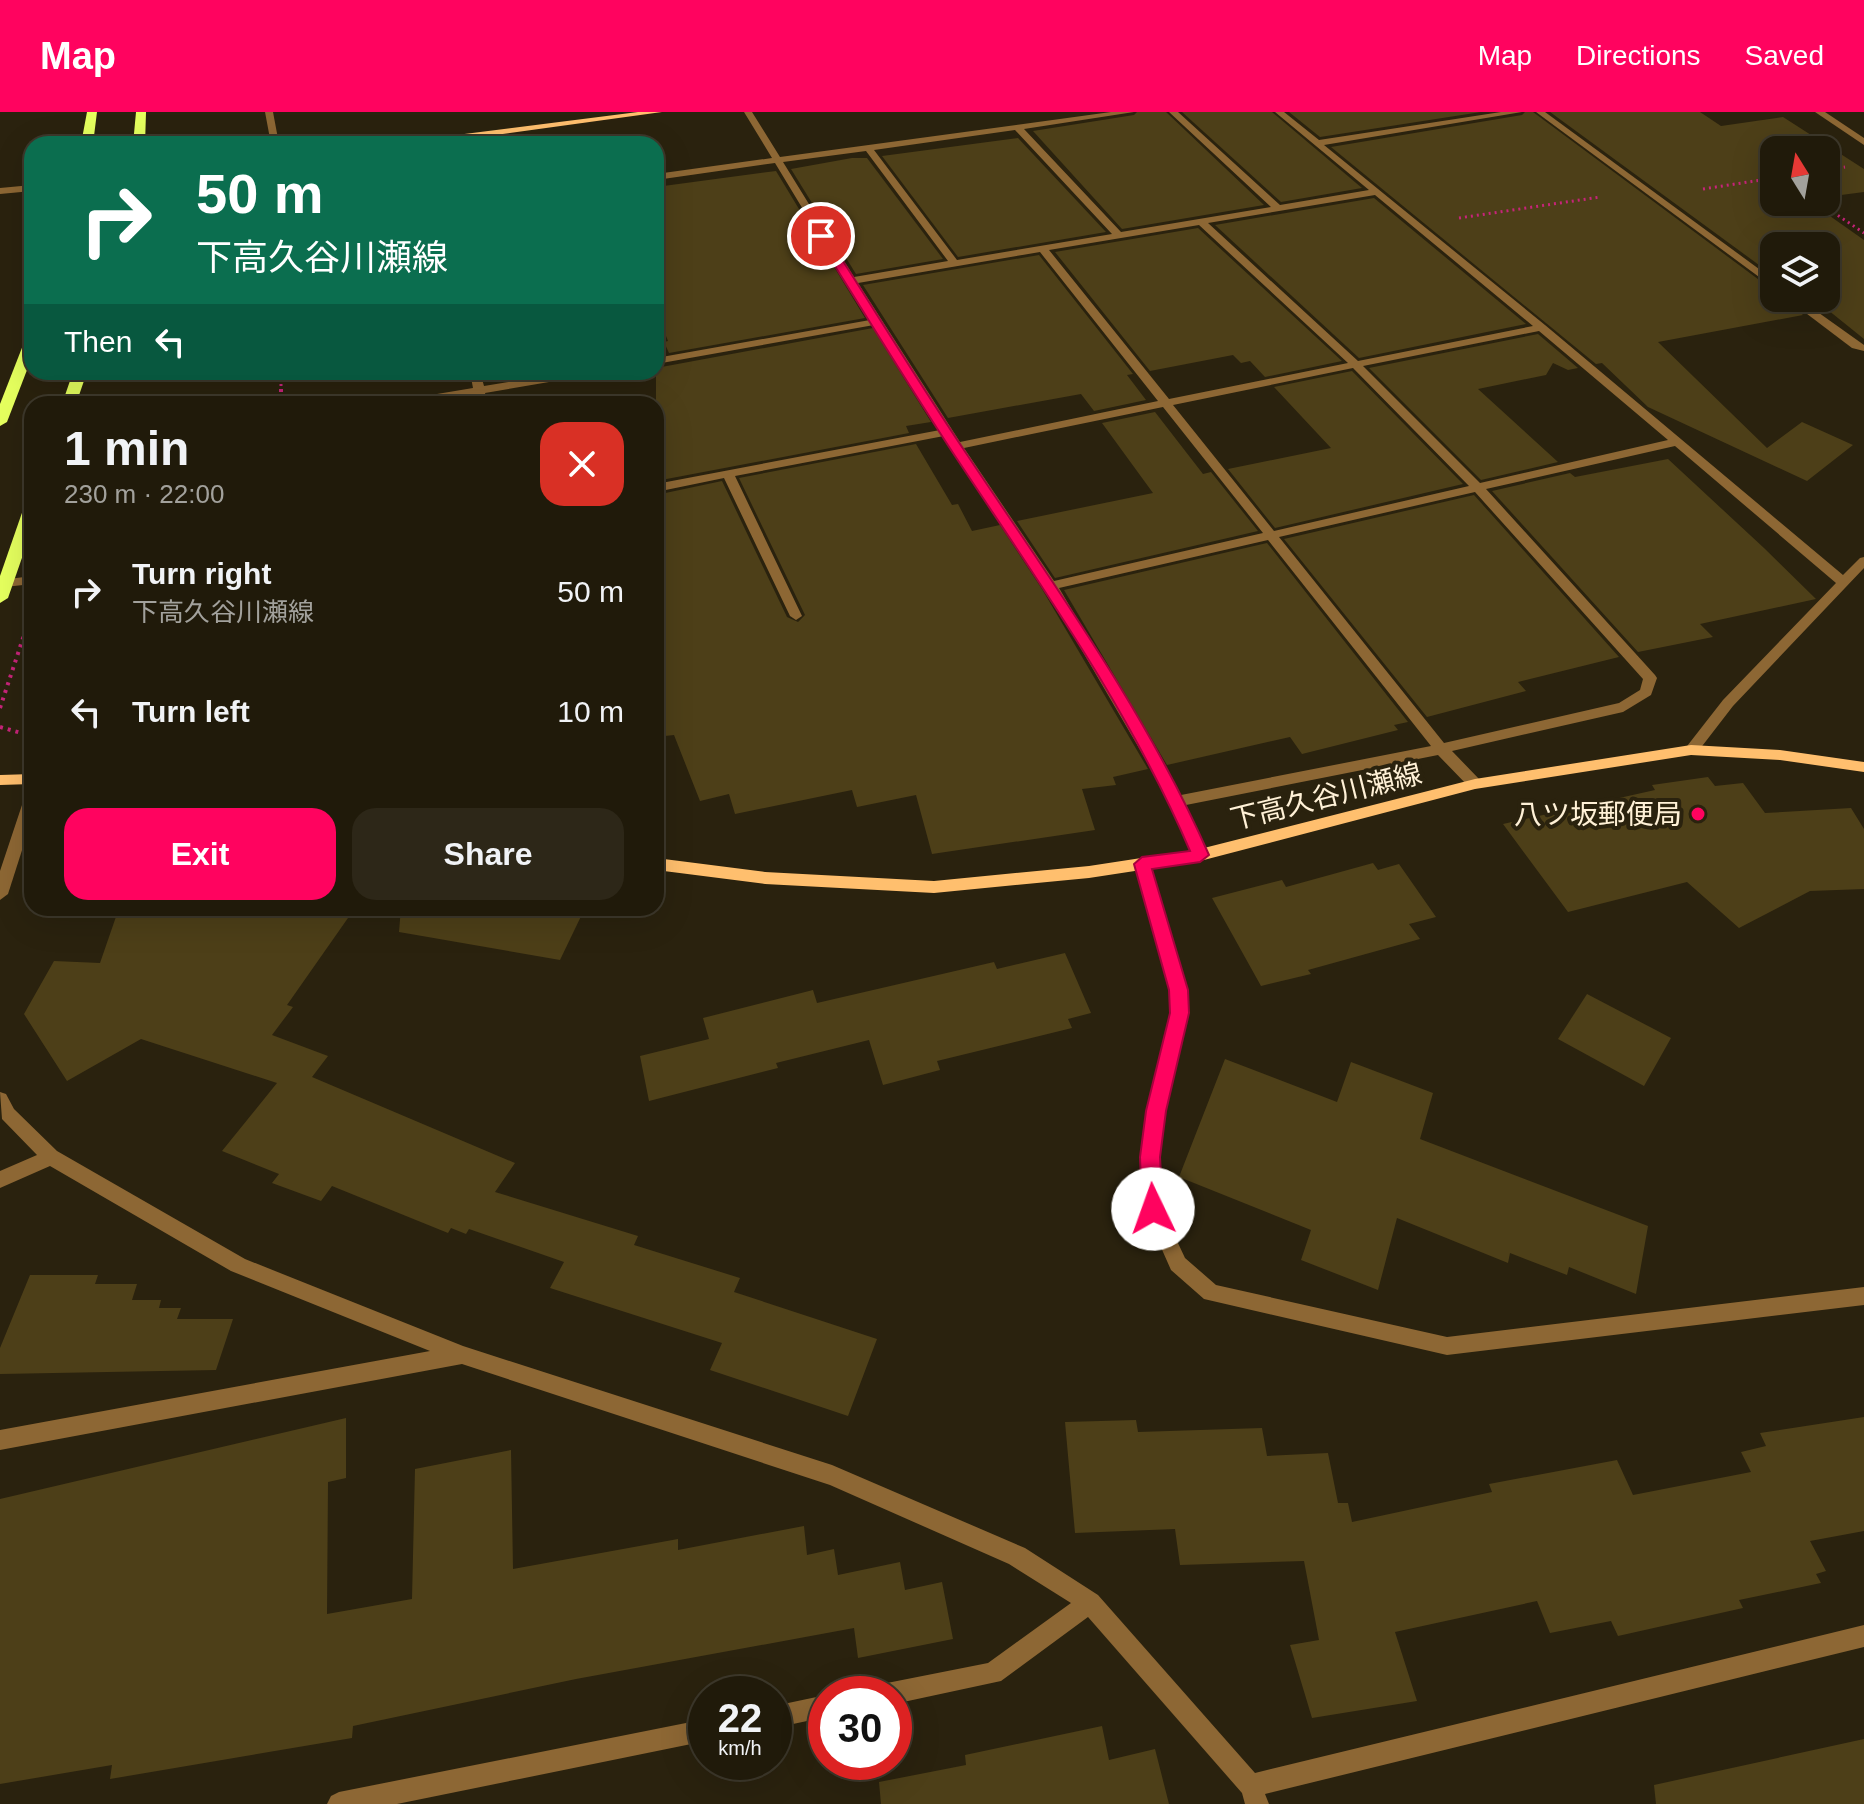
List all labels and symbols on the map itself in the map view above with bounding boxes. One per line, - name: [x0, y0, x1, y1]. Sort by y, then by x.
- north arrow: [1760, 136, 1840, 216]
- pin: [787, 202, 855, 270]
- street label: 下高久谷川瀬線: [1227, 758, 1425, 835]
- place label: 八ツ坂郵便局: [1514, 799, 1682, 830]
- marker: 八ツ坂郵便局: [1689, 805, 1707, 823]
- position arrow: [1111, 1167, 1195, 1251]
- speed limit sign: 30: [808, 1676, 912, 1780]

